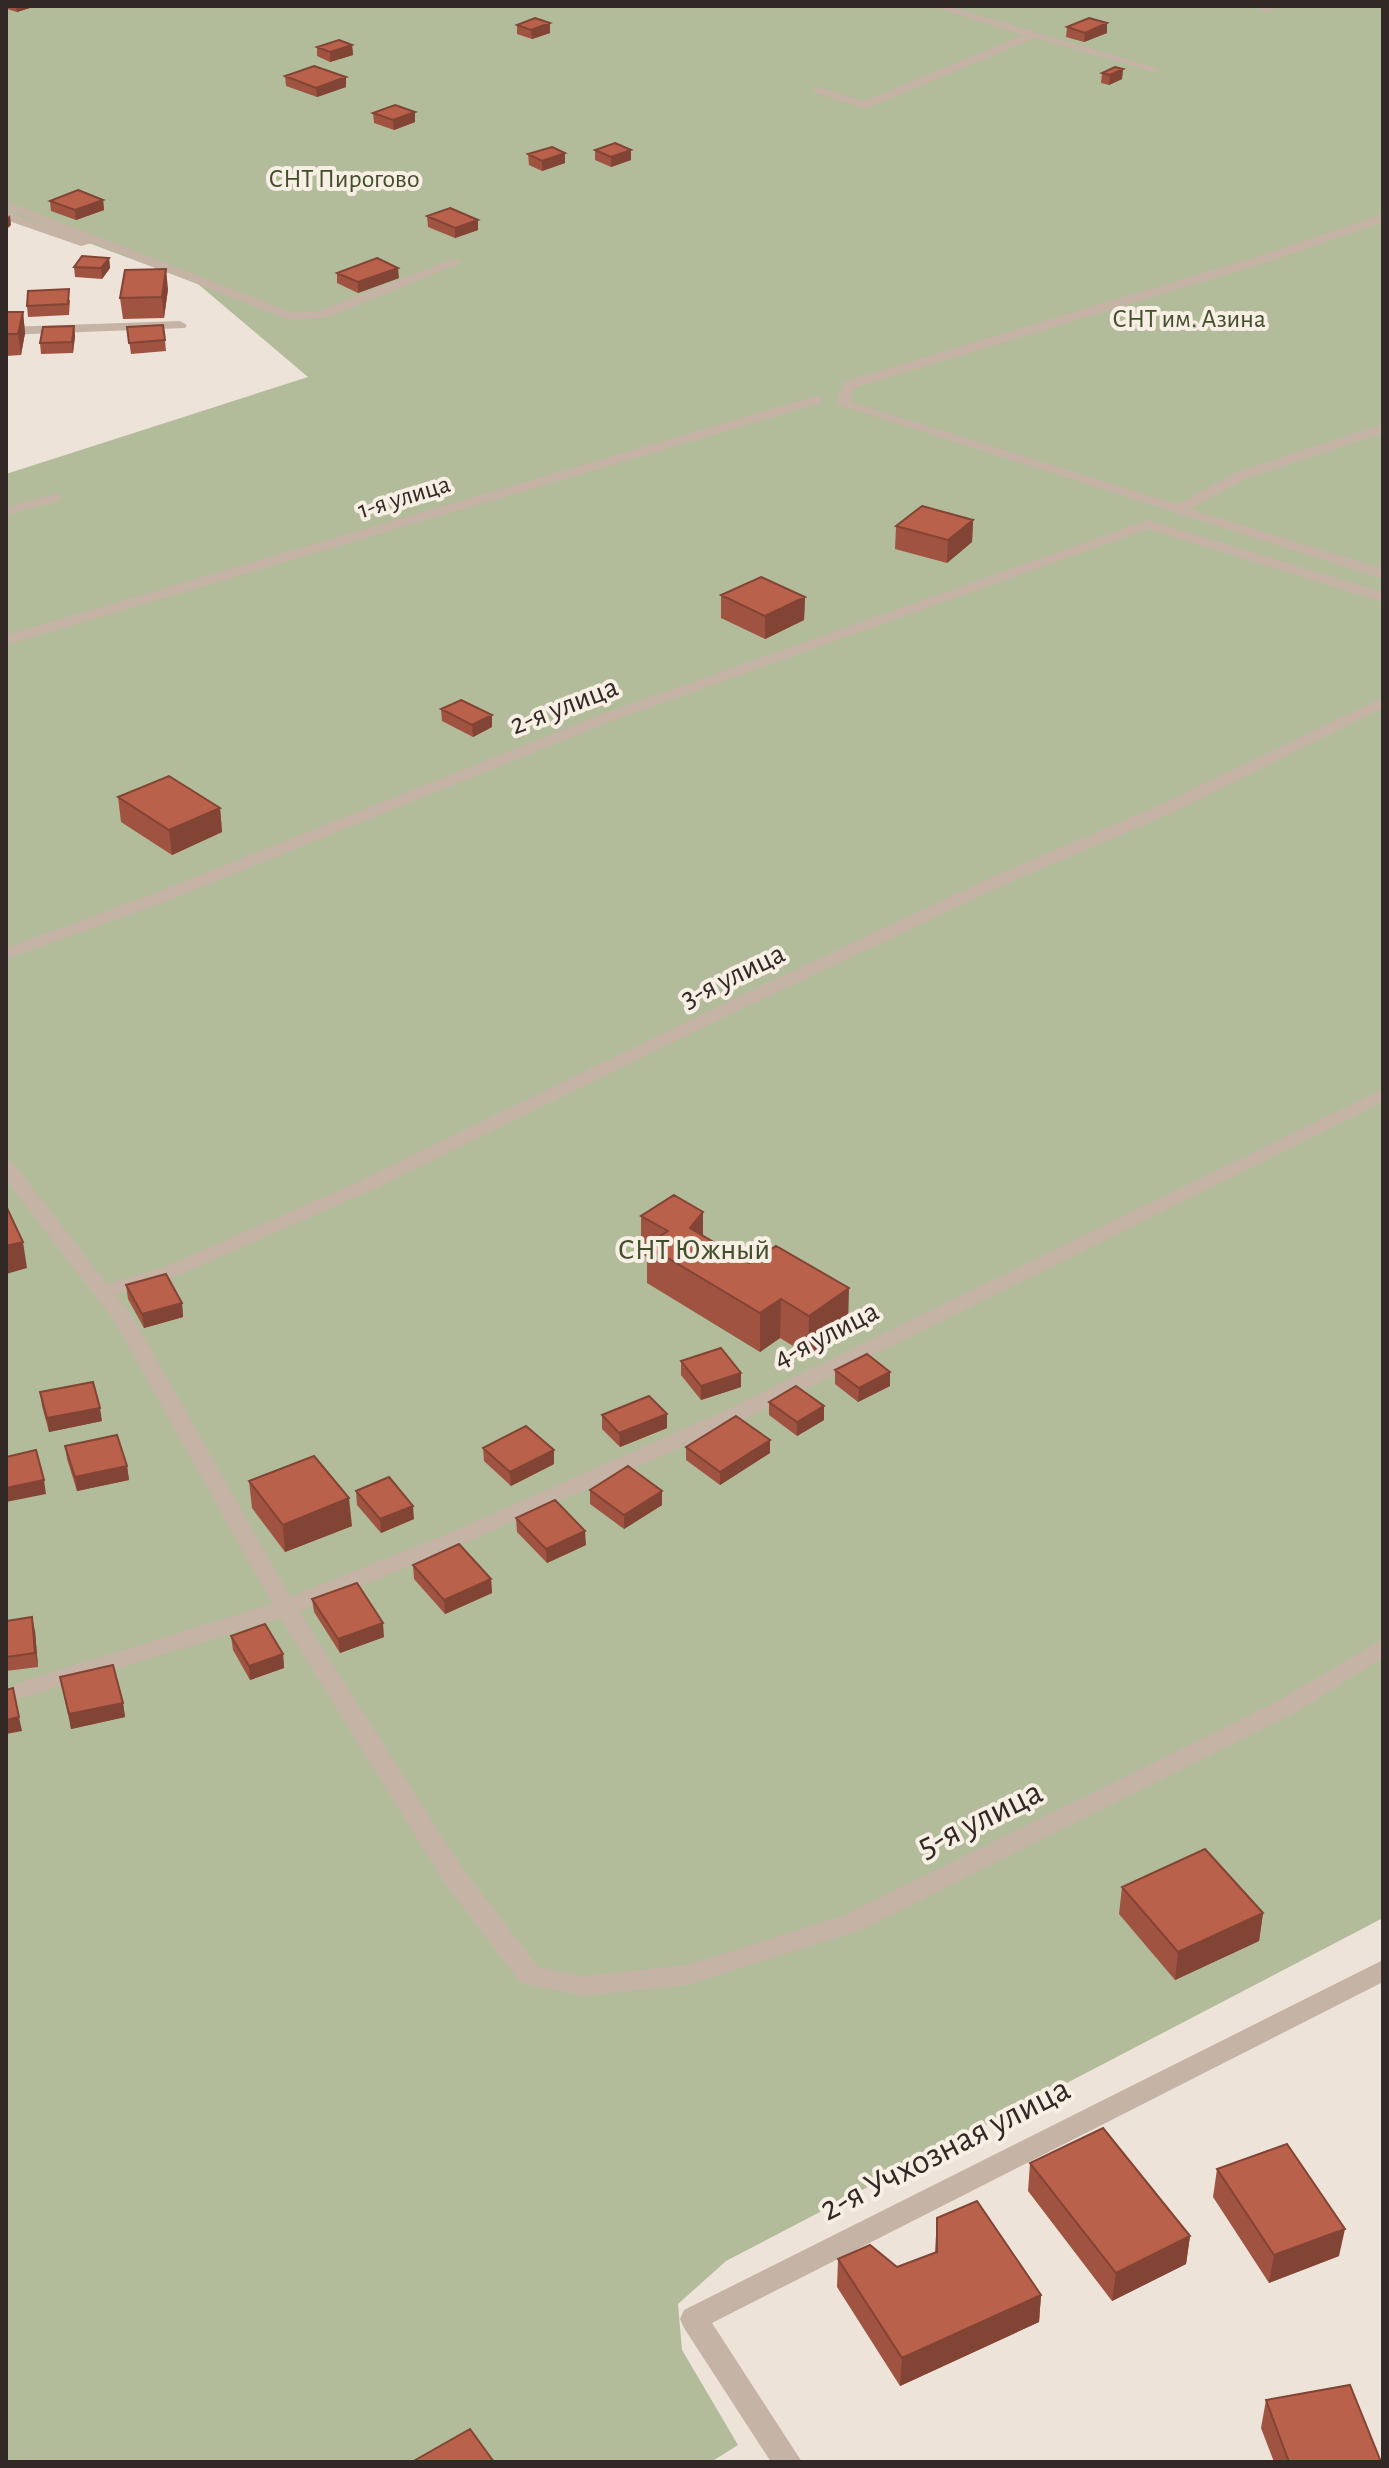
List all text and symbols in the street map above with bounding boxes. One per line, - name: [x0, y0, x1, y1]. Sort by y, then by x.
- park label: СНТ Пирогово: [269, 166, 419, 192]
- park label: СНТ им. Азина: [1112, 306, 1266, 332]
- street label: 1-я улица: [355, 471, 453, 523]
- street label: 2-я улица: [506, 672, 622, 740]
- street label: 3-я улица: [676, 938, 790, 1014]
- park label: СНТ Южный: [618, 1235, 770, 1265]
- street label: 4-я улица: [769, 1296, 883, 1374]
- street label: 5-я улица: [912, 1773, 1048, 1865]
- street label: 2-я Учхозная улица: [814, 2070, 1076, 2228]

